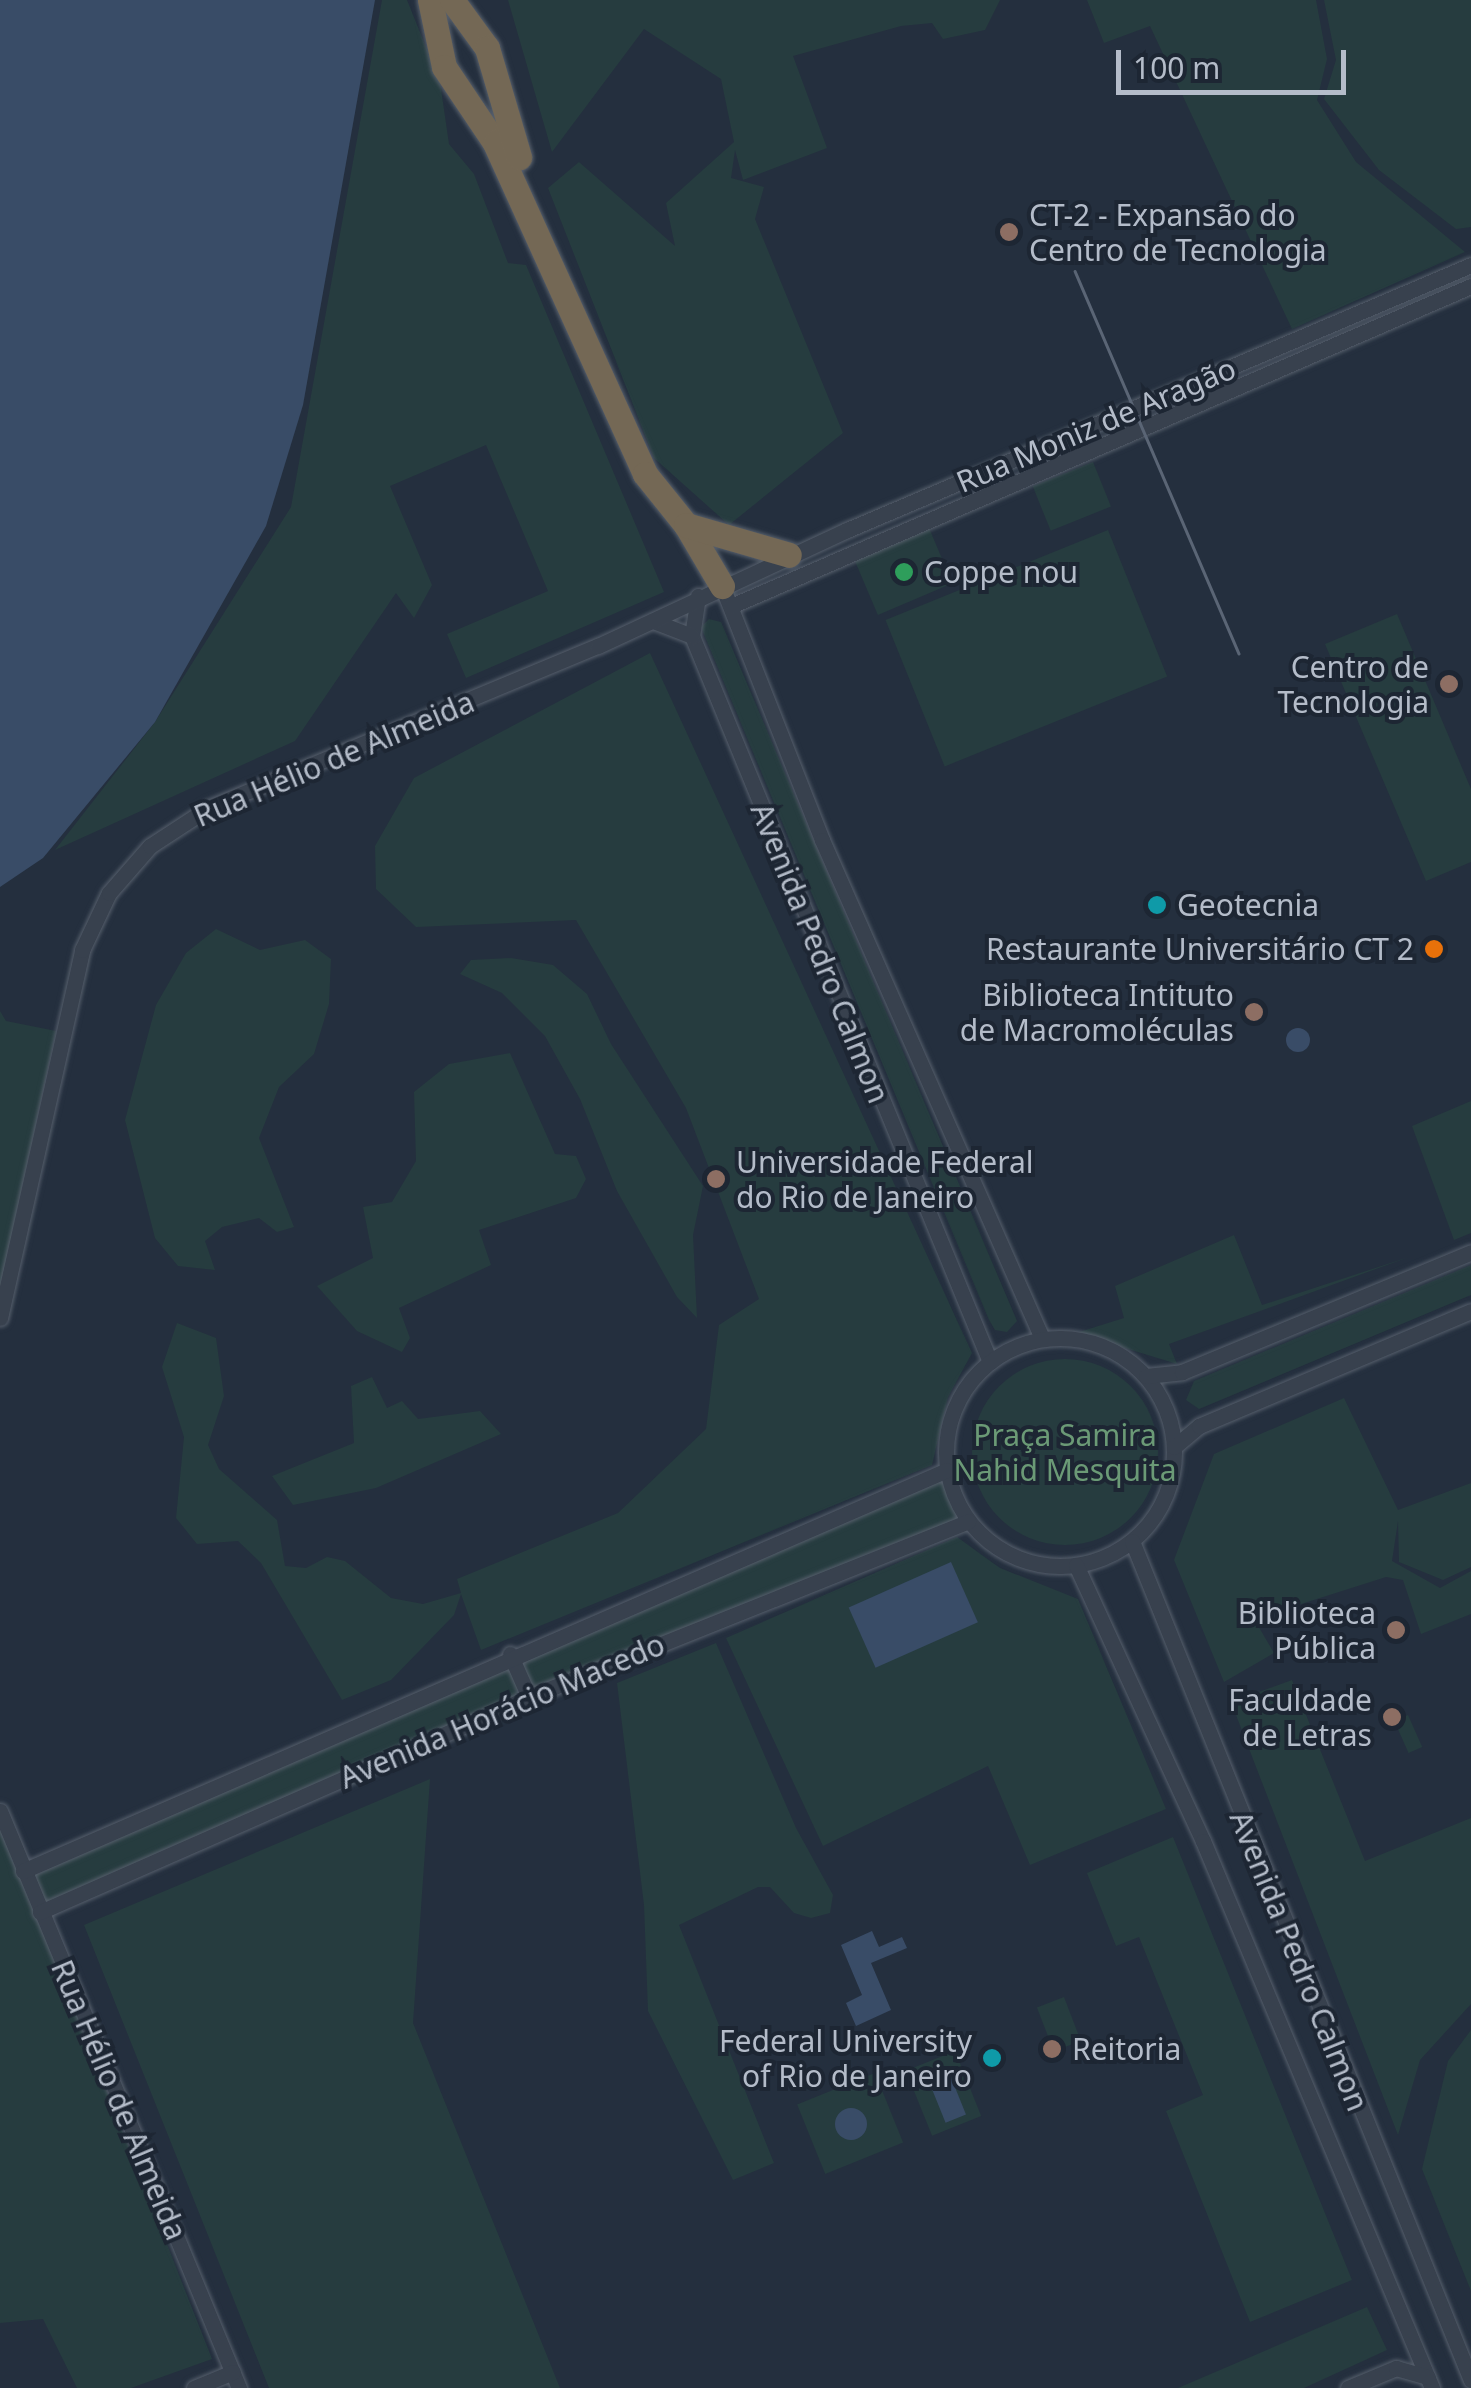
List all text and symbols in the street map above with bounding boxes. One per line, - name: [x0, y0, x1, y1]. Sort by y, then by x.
- scale bar: [1121, 30, 1351, 92]
- text: 100 m: [1133, 47, 1220, 88]
- place label: CT-2 - Expansão do Centro de Tecnologia: [1029, 197, 1327, 268]
- marker: CT-2 - Expansão do Centro de Tecnologia: [998, 221, 1020, 243]
- street label: Rua Moniz de Aragão: [951, 350, 1241, 500]
- place label: Coppe nou: [924, 554, 1078, 590]
- marker: Coppe nou: [893, 561, 915, 583]
- place label: Centro de Tecnologia: [1278, 649, 1429, 720]
- marker: Centro de Tecnologia: [1438, 673, 1460, 695]
- street label: Rua Hélio de Almeida: [189, 684, 479, 834]
- street label: Avenida Pedro Calmon: [743, 798, 897, 1108]
- place label: Geotecnia: [1177, 887, 1319, 923]
- marker: Geotecnia: [1146, 894, 1168, 916]
- place label: Restaurante Universitário CT 2: [986, 931, 1414, 967]
- marker: Restaurante Universitário CT 2: [1423, 938, 1445, 960]
- place label: Biblioteca Intituto de Macromoléculas: [960, 977, 1234, 1048]
- marker: Biblioteca Intituto de Macromoléculas: [1243, 1001, 1265, 1023]
- place label: Universidade Federal do Rio de Janeiro: [736, 1144, 1034, 1214]
- marker: Universidade Federal do Rio de Janeiro: [705, 1168, 727, 1190]
- park label: Praça Samira Nahid Mesquita: [953, 1417, 1177, 1488]
- place label: Biblioteca Pública: [1238, 1595, 1376, 1666]
- marker: Biblioteca Pública: [1385, 1619, 1407, 1641]
- street label: Avenida Horácio Macedo: [334, 1626, 670, 1796]
- place label: Faculdade de Letras: [1228, 1682, 1372, 1752]
- marker: Faculdade de Letras: [1381, 1706, 1403, 1728]
- street label: Avenida Pedro Calmon: [1222, 1806, 1376, 2116]
- street label: Rua Hélio de Almeida: [44, 1955, 194, 2245]
- place label: Federal University of Rio de Janeiro: [719, 2023, 972, 2094]
- place label: Reitoria: [1072, 2031, 1181, 2067]
- marker: Reitoria: [1041, 2038, 1063, 2060]
- marker: Federal University of Rio de Janeiro: [981, 2047, 1003, 2069]

